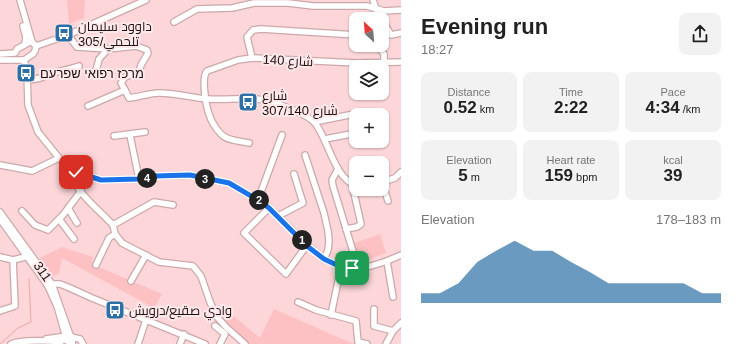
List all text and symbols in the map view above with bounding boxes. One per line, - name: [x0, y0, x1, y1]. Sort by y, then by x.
- north arrow: [349, 12, 389, 52]
- map controls: [349, 12, 389, 196]
- button: share: [679, 13, 721, 55]
- text: Evening run: [421, 14, 548, 39]
- place label: داوود سليمان تلحمي/305: [78, 19, 152, 52]
- bus stop icon: داوود سليمان تلحمي/305: [53, 22, 75, 44]
- text: 18:27: [421, 42, 454, 57]
- street label: شارع 140: [262, 52, 314, 70]
- button: layers: [349, 60, 389, 100]
- bus stop icon: מרכז רפואי שפרעם: [15, 62, 37, 84]
- place label: מרכז רפואי שפרעם: [40, 66, 144, 81]
- text: Distance: [448, 86, 490, 98]
- text: Time: [559, 86, 583, 98]
- text: Pace: [660, 86, 686, 98]
- place label: شارع 307/شارع 140: [262, 88, 338, 119]
- bus stop icon: شارع 307/شارع 140: [237, 91, 259, 113]
- text: 0.52: [444, 98, 477, 117]
- text: 2:22: [554, 98, 588, 117]
- text: 4:34: [646, 98, 680, 117]
- text: km: [477, 103, 494, 115]
- text: /km: [680, 103, 700, 115]
- button: +: [349, 108, 389, 148]
- text: Elevation: [446, 154, 492, 166]
- text: Heart rate: [547, 154, 595, 166]
- text: kcal: [663, 154, 683, 166]
- pin: [59, 155, 93, 189]
- button: −: [349, 156, 389, 196]
- icon: check: [65, 161, 87, 183]
- text: 5: [458, 166, 468, 185]
- text: 159: [545, 166, 573, 185]
- text: 39: [664, 166, 682, 185]
- pin: 4: [137, 168, 157, 188]
- pin: 3: [195, 169, 215, 189]
- text: m: [468, 171, 480, 183]
- text: bpm: [573, 171, 597, 183]
- text: 4: [144, 172, 150, 184]
- text: 3: [202, 173, 208, 185]
- pin: 2: [249, 190, 269, 210]
- text: 2: [256, 194, 262, 206]
- text: Elevation: [421, 212, 474, 227]
- text: 178–183 m: [656, 212, 721, 227]
- pin: 1: [292, 230, 312, 250]
- text: 1: [299, 234, 305, 246]
- pin: [335, 251, 369, 285]
- icon: arrive: [341, 257, 363, 279]
- street label: 311: [31, 258, 55, 284]
- bus stop icon: وادي صقيع/درويش: [104, 299, 126, 321]
- place label: وادي صقيع/درويش: [129, 303, 232, 321]

